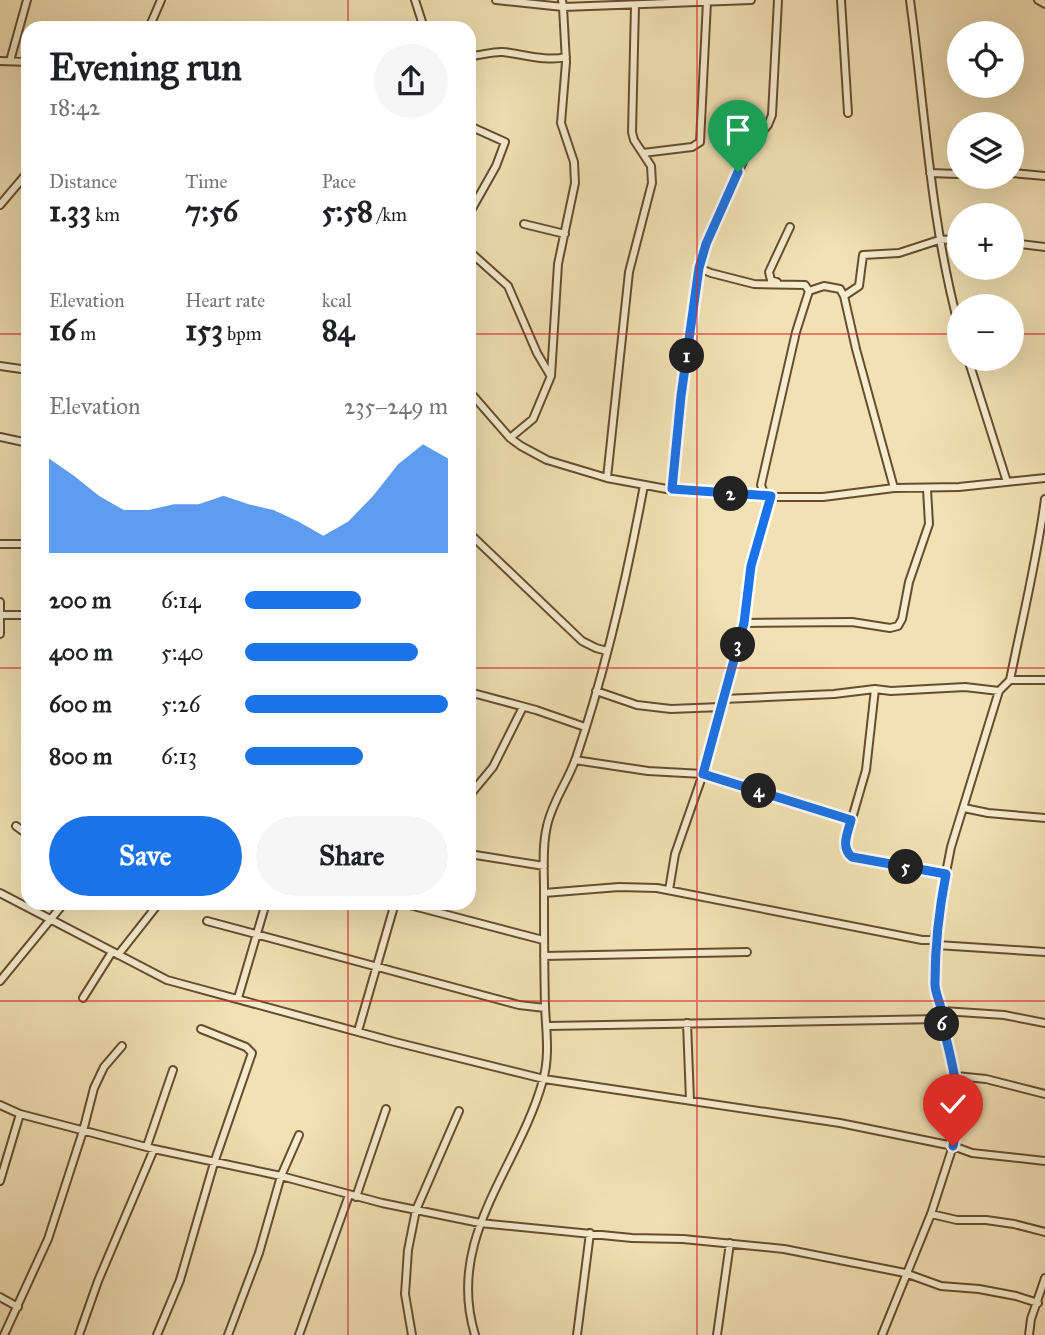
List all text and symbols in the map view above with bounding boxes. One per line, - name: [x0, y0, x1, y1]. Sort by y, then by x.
- map controls: [947, 21, 1024, 371]
- button: locate: [947, 21, 1024, 98]
- text: Evening run: [49, 44, 242, 90]
- button: share: [374, 44, 448, 118]
- text: 18:42: [49, 93, 100, 121]
- pin: [708, 100, 768, 172]
- icon: arrive: [719, 111, 757, 149]
- button: layers: [947, 112, 1024, 189]
- text: Distance: [49, 170, 117, 193]
- text: Time: [185, 170, 227, 193]
- text: Pace: [322, 170, 356, 193]
- text: 1.33: [49, 193, 91, 229]
- text: 7:56: [185, 193, 238, 229]
- text: 5:58: [322, 193, 373, 229]
- text: km: [91, 203, 120, 226]
- text: /km: [373, 203, 407, 226]
- button: +: [947, 203, 1024, 280]
- text: Elevation: [49, 289, 124, 312]
- text: Heart rate: [185, 289, 265, 312]
- text: kcal: [322, 289, 352, 312]
- button: −: [947, 294, 1024, 371]
- text: 16: [49, 312, 76, 348]
- text: 153: [185, 312, 223, 348]
- text: 84: [322, 312, 354, 348]
- text: m: [76, 322, 96, 345]
- text: bpm: [223, 322, 262, 345]
- pin: 1: [670, 338, 704, 374]
- text: 1: [683, 344, 690, 367]
- text: Elevation: [49, 392, 140, 420]
- text: 235–249 m: [344, 392, 448, 420]
- pin: 2: [714, 476, 748, 512]
- text: 2: [726, 482, 735, 505]
- text: 200 m: [49, 586, 111, 614]
- text: 6:14: [161, 586, 201, 614]
- pin: 3: [720, 628, 756, 662]
- text: 3: [734, 633, 741, 656]
- text: 400 m: [49, 638, 113, 666]
- text: 5:40: [161, 638, 204, 666]
- text: 600 m: [49, 690, 112, 718]
- text: 5:26: [161, 690, 201, 718]
- text: 800 m: [49, 742, 112, 770]
- text: 6:13: [161, 742, 197, 770]
- pin: 4: [742, 774, 776, 808]
- text: 4: [753, 779, 764, 802]
- button: Save: [49, 816, 242, 896]
- button: Share: [256, 816, 448, 896]
- pin: 5: [888, 850, 923, 884]
- text: 5: [901, 855, 910, 878]
- pin: 6: [925, 1006, 960, 1042]
- text: 6: [937, 1012, 946, 1035]
- pin: [923, 1074, 983, 1146]
- icon: check: [934, 1085, 972, 1123]

